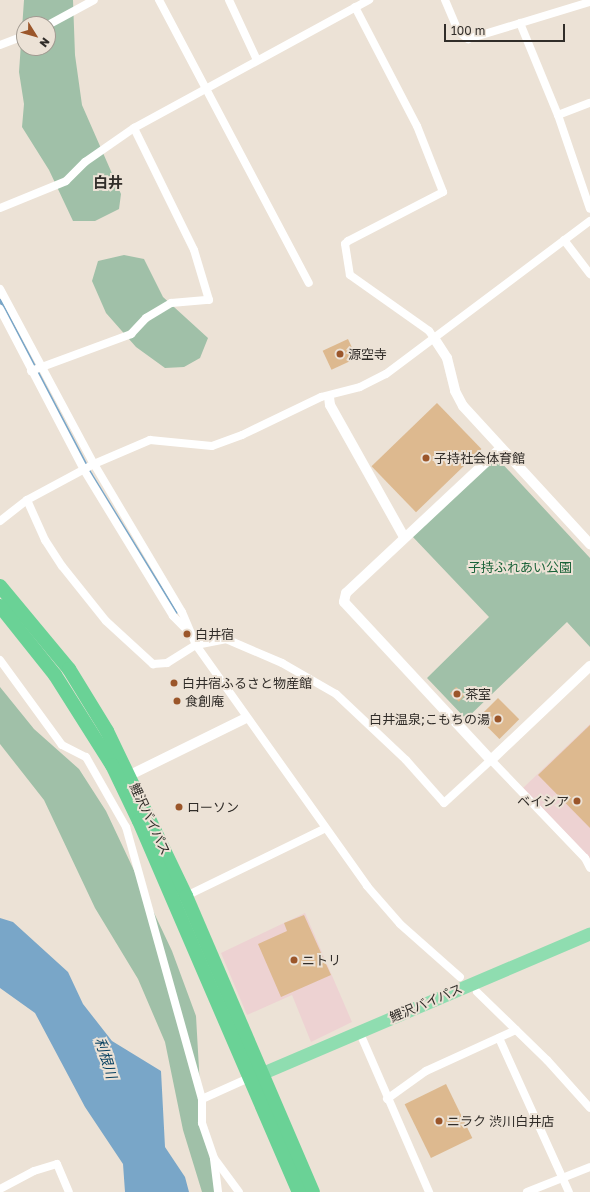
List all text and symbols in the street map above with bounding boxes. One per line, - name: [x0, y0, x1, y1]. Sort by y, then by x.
- north arrow: [16, 16, 56, 56]
- scale bar: [446, 16, 567, 42]
- text: 100 m: [451, 23, 485, 38]
- text: N: [37, 36, 53, 50]
- district label: 白井: [93, 174, 123, 192]
- place label: 源空寺: [348, 346, 387, 362]
- marker: 源空寺: [335, 349, 345, 359]
- place label: 子持社会体育館: [434, 450, 525, 466]
- marker: 子持社会体育館: [421, 453, 431, 463]
- park label: 子持ふれあい公園: [468, 559, 572, 575]
- place label: 白井宿: [195, 626, 234, 642]
- marker: 白井宿: [182, 629, 192, 639]
- place label: 白井宿ふるさと物産館: [182, 675, 312, 691]
- marker: 白井宿ふるさと物産館: [169, 678, 179, 688]
- place label: 茶室: [465, 686, 491, 702]
- marker: 茶室: [452, 689, 462, 699]
- place label: 食創庵: [185, 693, 224, 709]
- marker: 食創庵: [172, 696, 182, 706]
- place label: 白井温泉;こもちの湯: [369, 711, 490, 727]
- marker: 白井温泉;こもちの湯: [493, 714, 503, 724]
- street label: 鯉沢バイパス: [126, 780, 174, 858]
- place label: ベイシア: [517, 793, 569, 809]
- marker: ベイシア: [572, 796, 582, 806]
- place label: ローソン: [187, 799, 239, 815]
- marker: ローソン: [174, 802, 184, 812]
- place label: ニトリ: [302, 952, 341, 968]
- marker: ニトリ: [289, 955, 299, 965]
- street label: 鯉沢バイパス: [387, 981, 465, 1025]
- water label: 利根川: [92, 1035, 120, 1081]
- place label: ニラク 渋川白井店: [447, 1113, 554, 1129]
- marker: ニラク 渋川白井店: [434, 1116, 444, 1126]

